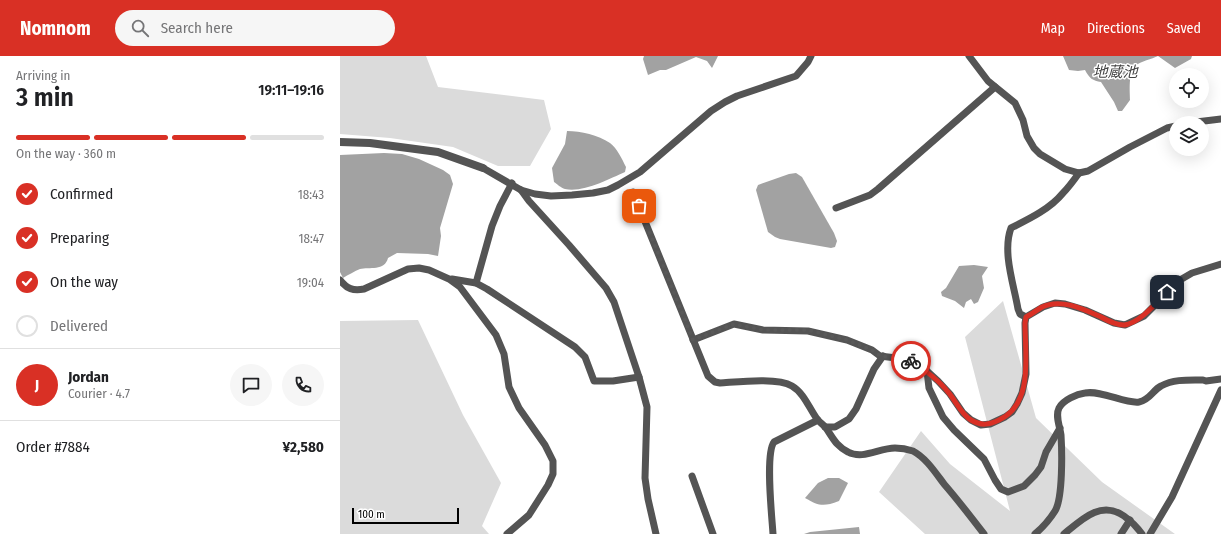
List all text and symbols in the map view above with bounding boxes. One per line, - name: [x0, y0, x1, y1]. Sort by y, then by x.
- search box: [115, 10, 395, 46]
- text: Nomnom: [20, 17, 91, 40]
- icon: search: [129, 17, 151, 39]
- text: Search here: [161, 19, 233, 37]
- text: Map: [1041, 20, 1065, 37]
- text: Directions: [1087, 20, 1145, 37]
- text: Saved: [1167, 20, 1201, 37]
- water label: 地蔵池: [1092, 63, 1139, 81]
- text: Arriving in: [16, 68, 70, 83]
- map controls: [1169, 68, 1209, 156]
- button: locate: [1169, 68, 1209, 108]
- text: 19:11–19:16: [258, 81, 324, 99]
- text: 3 min: [16, 82, 74, 113]
- button: layers: [1169, 116, 1209, 156]
- text: On the way · 360 m: [16, 146, 116, 161]
- icon: check: [16, 183, 38, 205]
- text: Confirmed: [50, 185, 113, 203]
- text: 18:43: [298, 187, 324, 202]
- pin: [622, 189, 656, 223]
- icon: bag: [628, 195, 650, 217]
- icon: check: [16, 227, 38, 249]
- text: Preparing: [50, 229, 109, 247]
- text: 18:47: [298, 231, 324, 246]
- icon: check: [16, 271, 38, 293]
- text: On the way: [50, 273, 118, 291]
- text: 19:04: [297, 275, 324, 290]
- pin: [1150, 275, 1184, 309]
- icon: home: [1156, 281, 1178, 303]
- text: Delivered: [50, 317, 108, 335]
- courier: [891, 341, 931, 381]
- icon: bike: [900, 350, 922, 372]
- button: chat: [230, 364, 272, 406]
- button: phone: [282, 364, 324, 406]
- text: Jordan: [68, 368, 109, 386]
- text: J: [35, 376, 39, 394]
- text: Courier · 4.7: [68, 386, 130, 401]
- text: Order #7884: [16, 438, 90, 456]
- text: ¥2,580: [283, 438, 324, 456]
- scale bar: [352, 506, 459, 525]
- text: 100 m: [358, 508, 385, 521]

